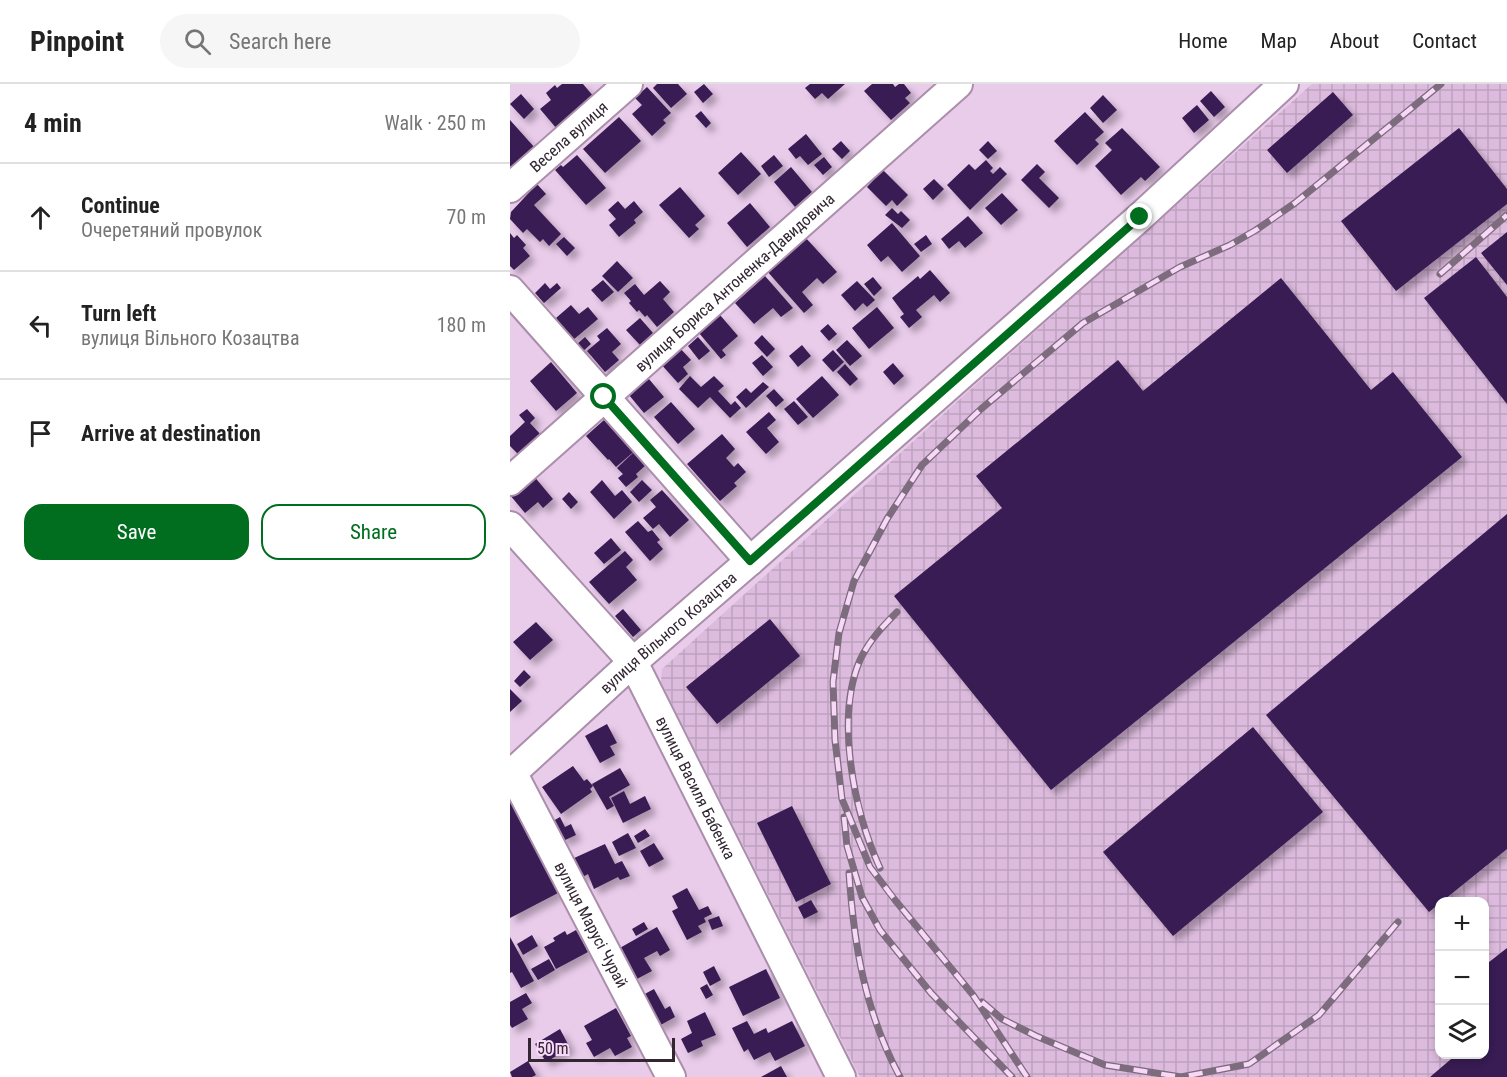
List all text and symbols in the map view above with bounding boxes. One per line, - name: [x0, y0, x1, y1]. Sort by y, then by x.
- search box: [160, 14, 580, 68]
- text: Pinpoint: [30, 25, 124, 58]
- icon: search: [181, 25, 214, 58]
- text: Search here: [229, 29, 331, 54]
- text: Home: [1178, 29, 1228, 53]
- text: Map: [1261, 29, 1297, 53]
- text: About: [1330, 29, 1379, 53]
- text: Contact: [1412, 29, 1477, 53]
- street label: Весела вулиця: [526, 97, 612, 176]
- text: 4 min: [24, 108, 82, 138]
- text: Walk · 250 m: [385, 111, 486, 135]
- street label: вулиця Бориса Антоненка-Давидовича: [631, 189, 838, 376]
- text: Continue: [81, 193, 160, 218]
- icon: ahead: [24, 201, 57, 234]
- route end: [1126, 203, 1152, 229]
- text: 70 m: [447, 205, 486, 229]
- text: Очеретяний провулок: [81, 218, 262, 242]
- text: Turn left: [81, 301, 156, 326]
- icon: left: [24, 309, 57, 342]
- text: 180 m: [437, 313, 486, 337]
- text: вулиця Вільного Козацтва: [81, 326, 299, 350]
- route start: [590, 383, 616, 409]
- icon: arrive: [24, 417, 57, 450]
- text: Arrive at destination: [81, 421, 261, 446]
- button: Save: [24, 504, 249, 560]
- button: Share: [261, 504, 486, 560]
- street label: вулиця Вільного Козацтва: [596, 568, 741, 697]
- street label: вулиця Василя Бабенка: [652, 713, 739, 862]
- street label: вулиця Марусі Чурай: [550, 859, 632, 991]
- map controls: [1435, 897, 1489, 1059]
- button: +: [1435, 897, 1489, 951]
- button: −: [1435, 951, 1489, 1005]
- button: layers: [1435, 1005, 1489, 1059]
- scale bar: [528, 1035, 675, 1062]
- text: 50 m: [537, 1039, 569, 1058]

